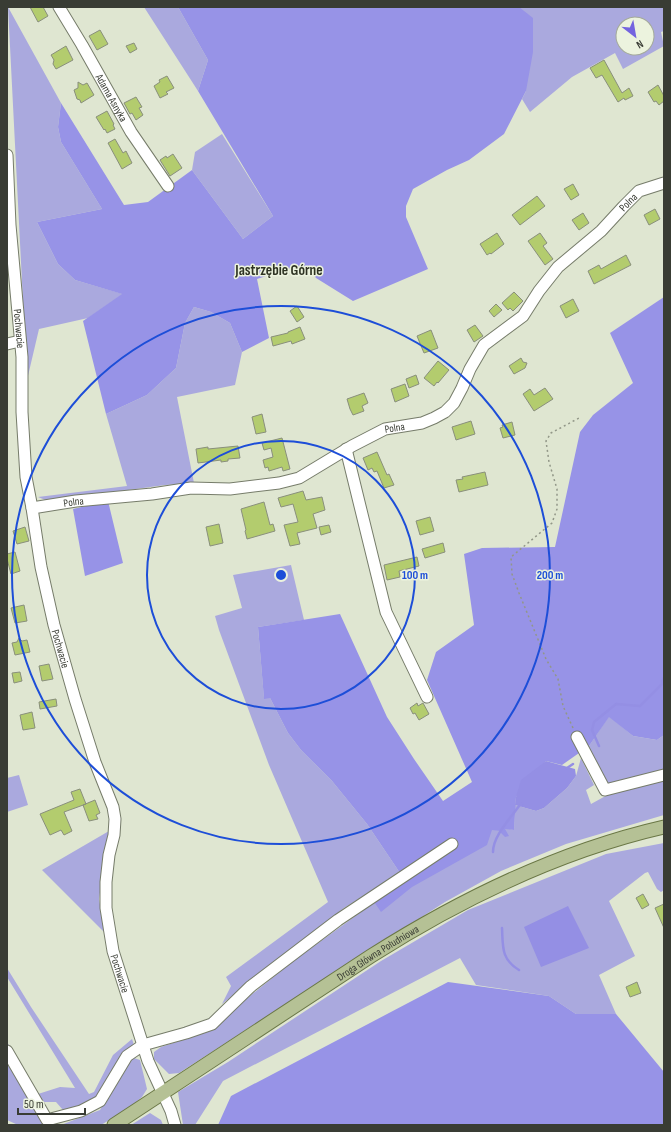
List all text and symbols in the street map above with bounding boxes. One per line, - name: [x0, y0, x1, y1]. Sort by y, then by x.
- north arrow: [615, 16, 655, 56]
- text: N: [634, 37, 646, 51]
- street label: Adama Asnyka: [93, 71, 130, 124]
- street label: Polna: [616, 190, 640, 214]
- district label: Jastrzębie Górne: [234, 261, 323, 280]
- street label: Pochwacie: [11, 308, 28, 349]
- street label: Polna: [383, 419, 406, 435]
- street label: Polna: [62, 494, 84, 509]
- centre of rings: [274, 568, 288, 582]
- text: 100 m: [402, 568, 428, 583]
- text: 200 m: [537, 568, 563, 583]
- street label: Pochwacie: [49, 628, 72, 669]
- street label: Droga Główna Południowa: [334, 922, 421, 983]
- street label: Pochwacie: [108, 953, 132, 994]
- scale bar: [18, 1090, 85, 1116]
- text: 50 m: [24, 1097, 44, 1112]

